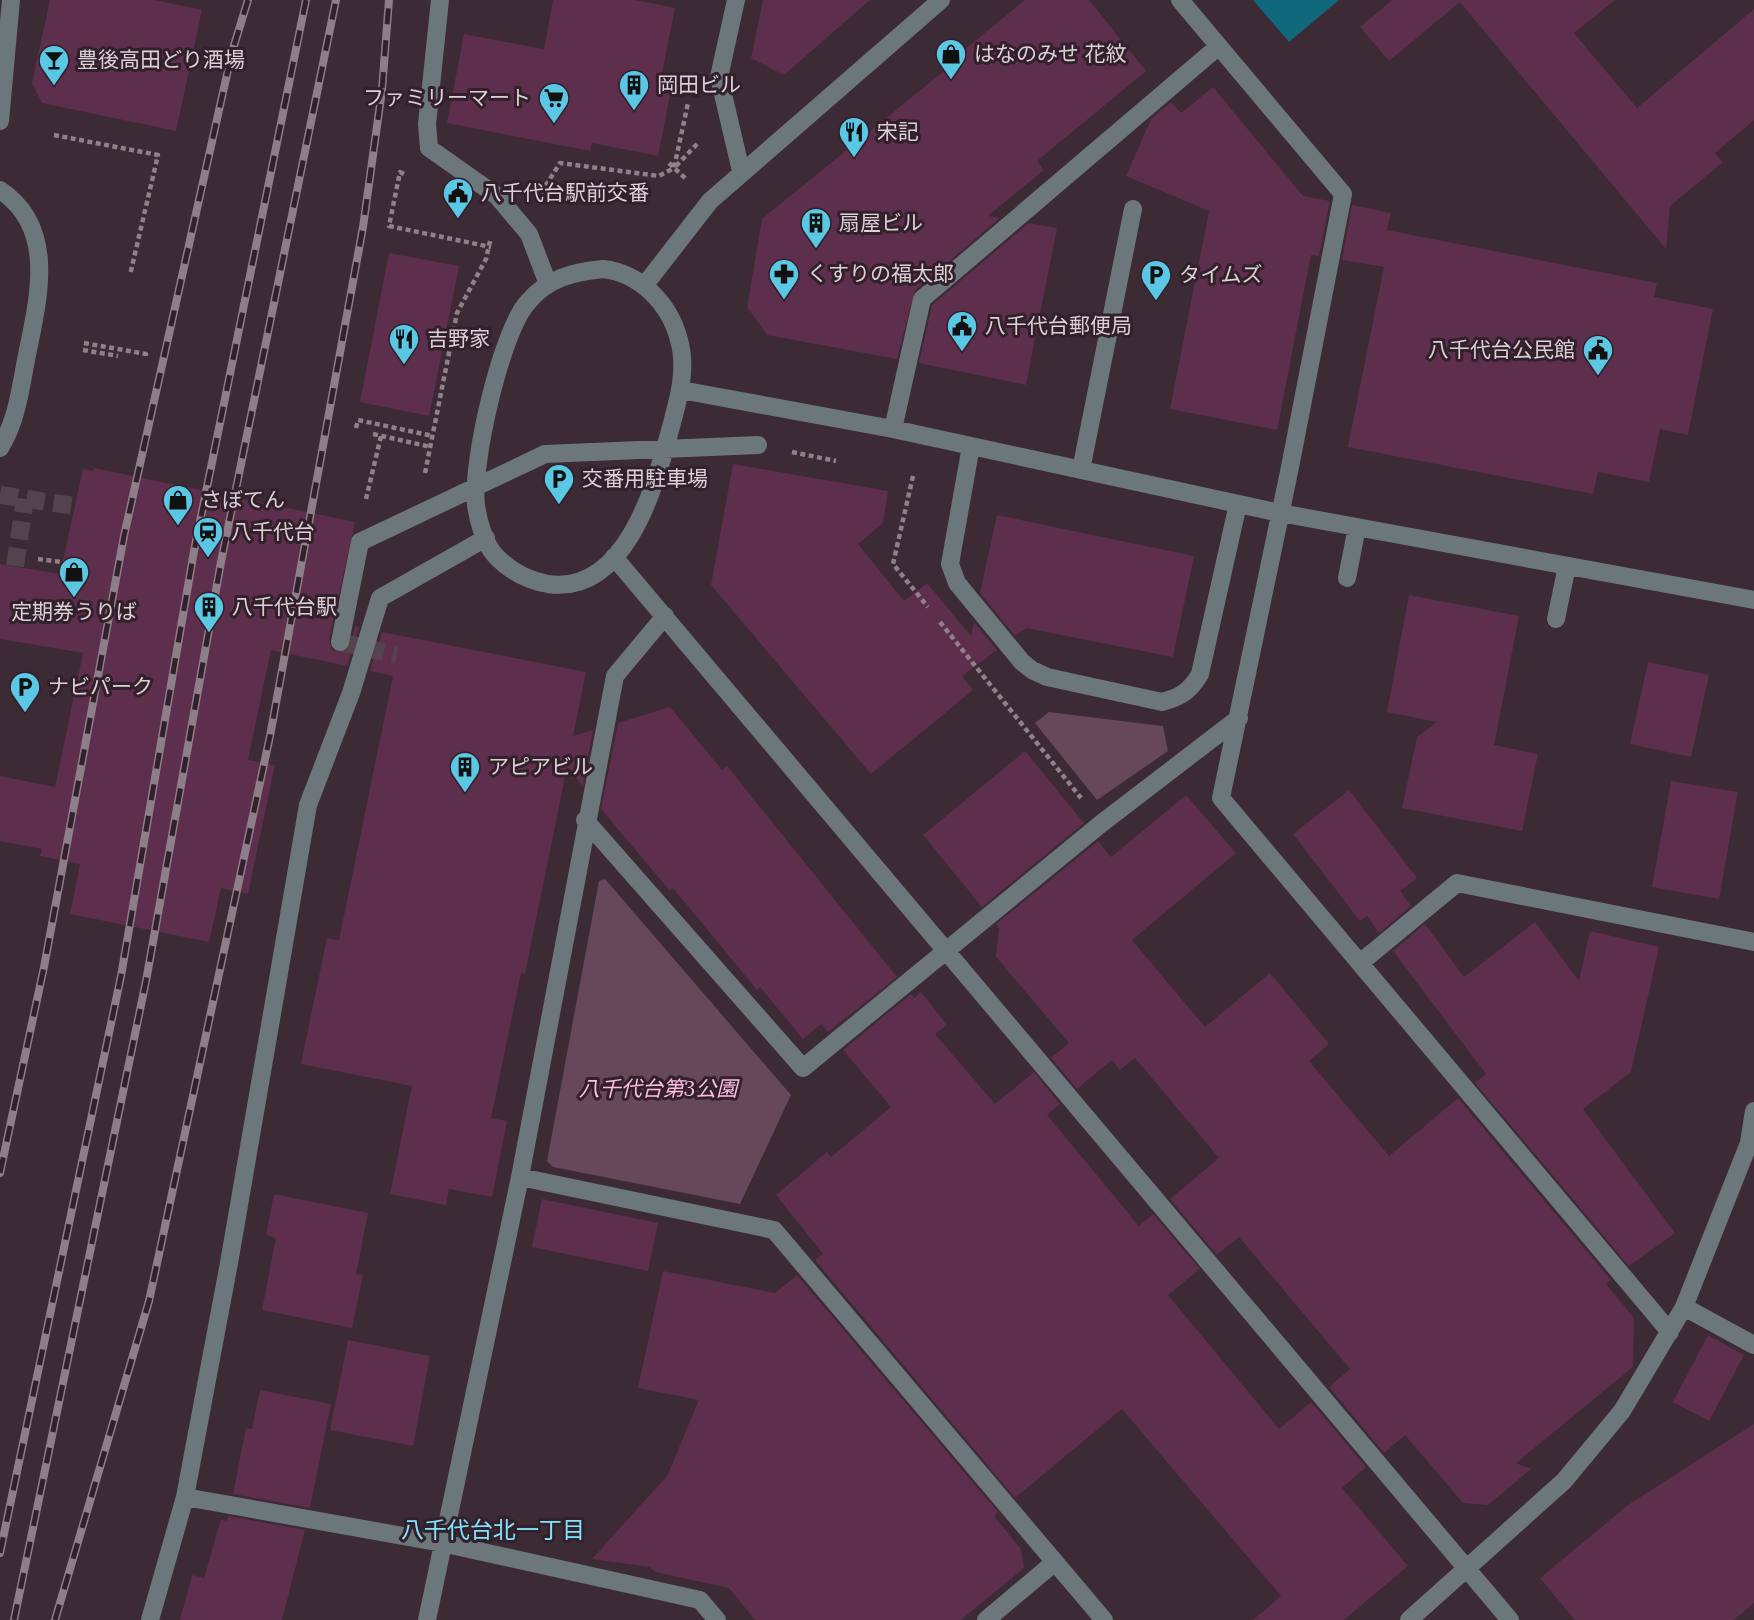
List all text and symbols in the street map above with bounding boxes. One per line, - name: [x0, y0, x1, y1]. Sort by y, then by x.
- shop icon: はなのみせ 花紋: [934, 37, 968, 81]
- place label: はなのみせ 花紋: [974, 40, 1127, 67]
- bar icon: 豊後高田どり酒場: [37, 43, 71, 87]
- place label: 豊後高田どり酒場: [77, 46, 245, 73]
- building icon: 岡田ビル: [617, 68, 651, 112]
- place label: 岡田ビル: [657, 71, 741, 98]
- supermarket icon: ファミリーマート: [537, 81, 571, 125]
- place label: ファミリーマート: [363, 84, 531, 111]
- restaurant icon: 宋記: [837, 115, 871, 159]
- place label: 宋記: [877, 118, 919, 145]
- public building icon: 八千代台駅前交番: [441, 176, 475, 220]
- place label: 八千代台駅前交番: [481, 179, 649, 206]
- building icon: 扇屋ビル: [799, 206, 833, 250]
- place label: 扇屋ビル: [839, 209, 923, 236]
- pharmacy icon: くすりの福太郎: [767, 257, 801, 301]
- parking icon: タイムズ: [1139, 258, 1173, 302]
- place label: くすりの福太郎: [807, 260, 954, 287]
- place label: タイムズ: [1179, 261, 1263, 288]
- public building icon: 八千代台郵便局: [945, 309, 979, 353]
- place label: 八千代台郵便局: [985, 312, 1132, 339]
- restaurant icon: 吉野家: [387, 322, 421, 366]
- place label: 吉野家: [427, 325, 490, 352]
- public building icon: 八千代台公民館: [1581, 333, 1615, 377]
- place label: 八千代台公民館: [1428, 336, 1575, 363]
- parking icon: 交番用駐車場: [542, 462, 576, 506]
- place label: 交番用駐車場: [582, 465, 708, 492]
- shop icon: さぼてん: [161, 483, 195, 527]
- place label: さぼてん: [201, 486, 285, 513]
- station icon: 八千代台: [191, 515, 225, 559]
- place label: 八千代台: [231, 518, 315, 545]
- shop icon: 定期券うりば: [57, 555, 91, 599]
- building icon: 八千代台駅: [192, 590, 226, 634]
- place label: 八千代台駅: [232, 593, 337, 620]
- place label: 定期券うりば: [11, 598, 137, 625]
- parking icon: ナビパーク: [8, 670, 42, 714]
- place label: ナビパーク: [48, 673, 153, 700]
- building icon: アピアビル: [448, 750, 482, 794]
- place label: アピアビル: [488, 753, 593, 780]
- park label: 八千代台第3公園: [579, 1075, 740, 1102]
- district label: 八千代台北一丁目: [401, 1515, 585, 1544]

